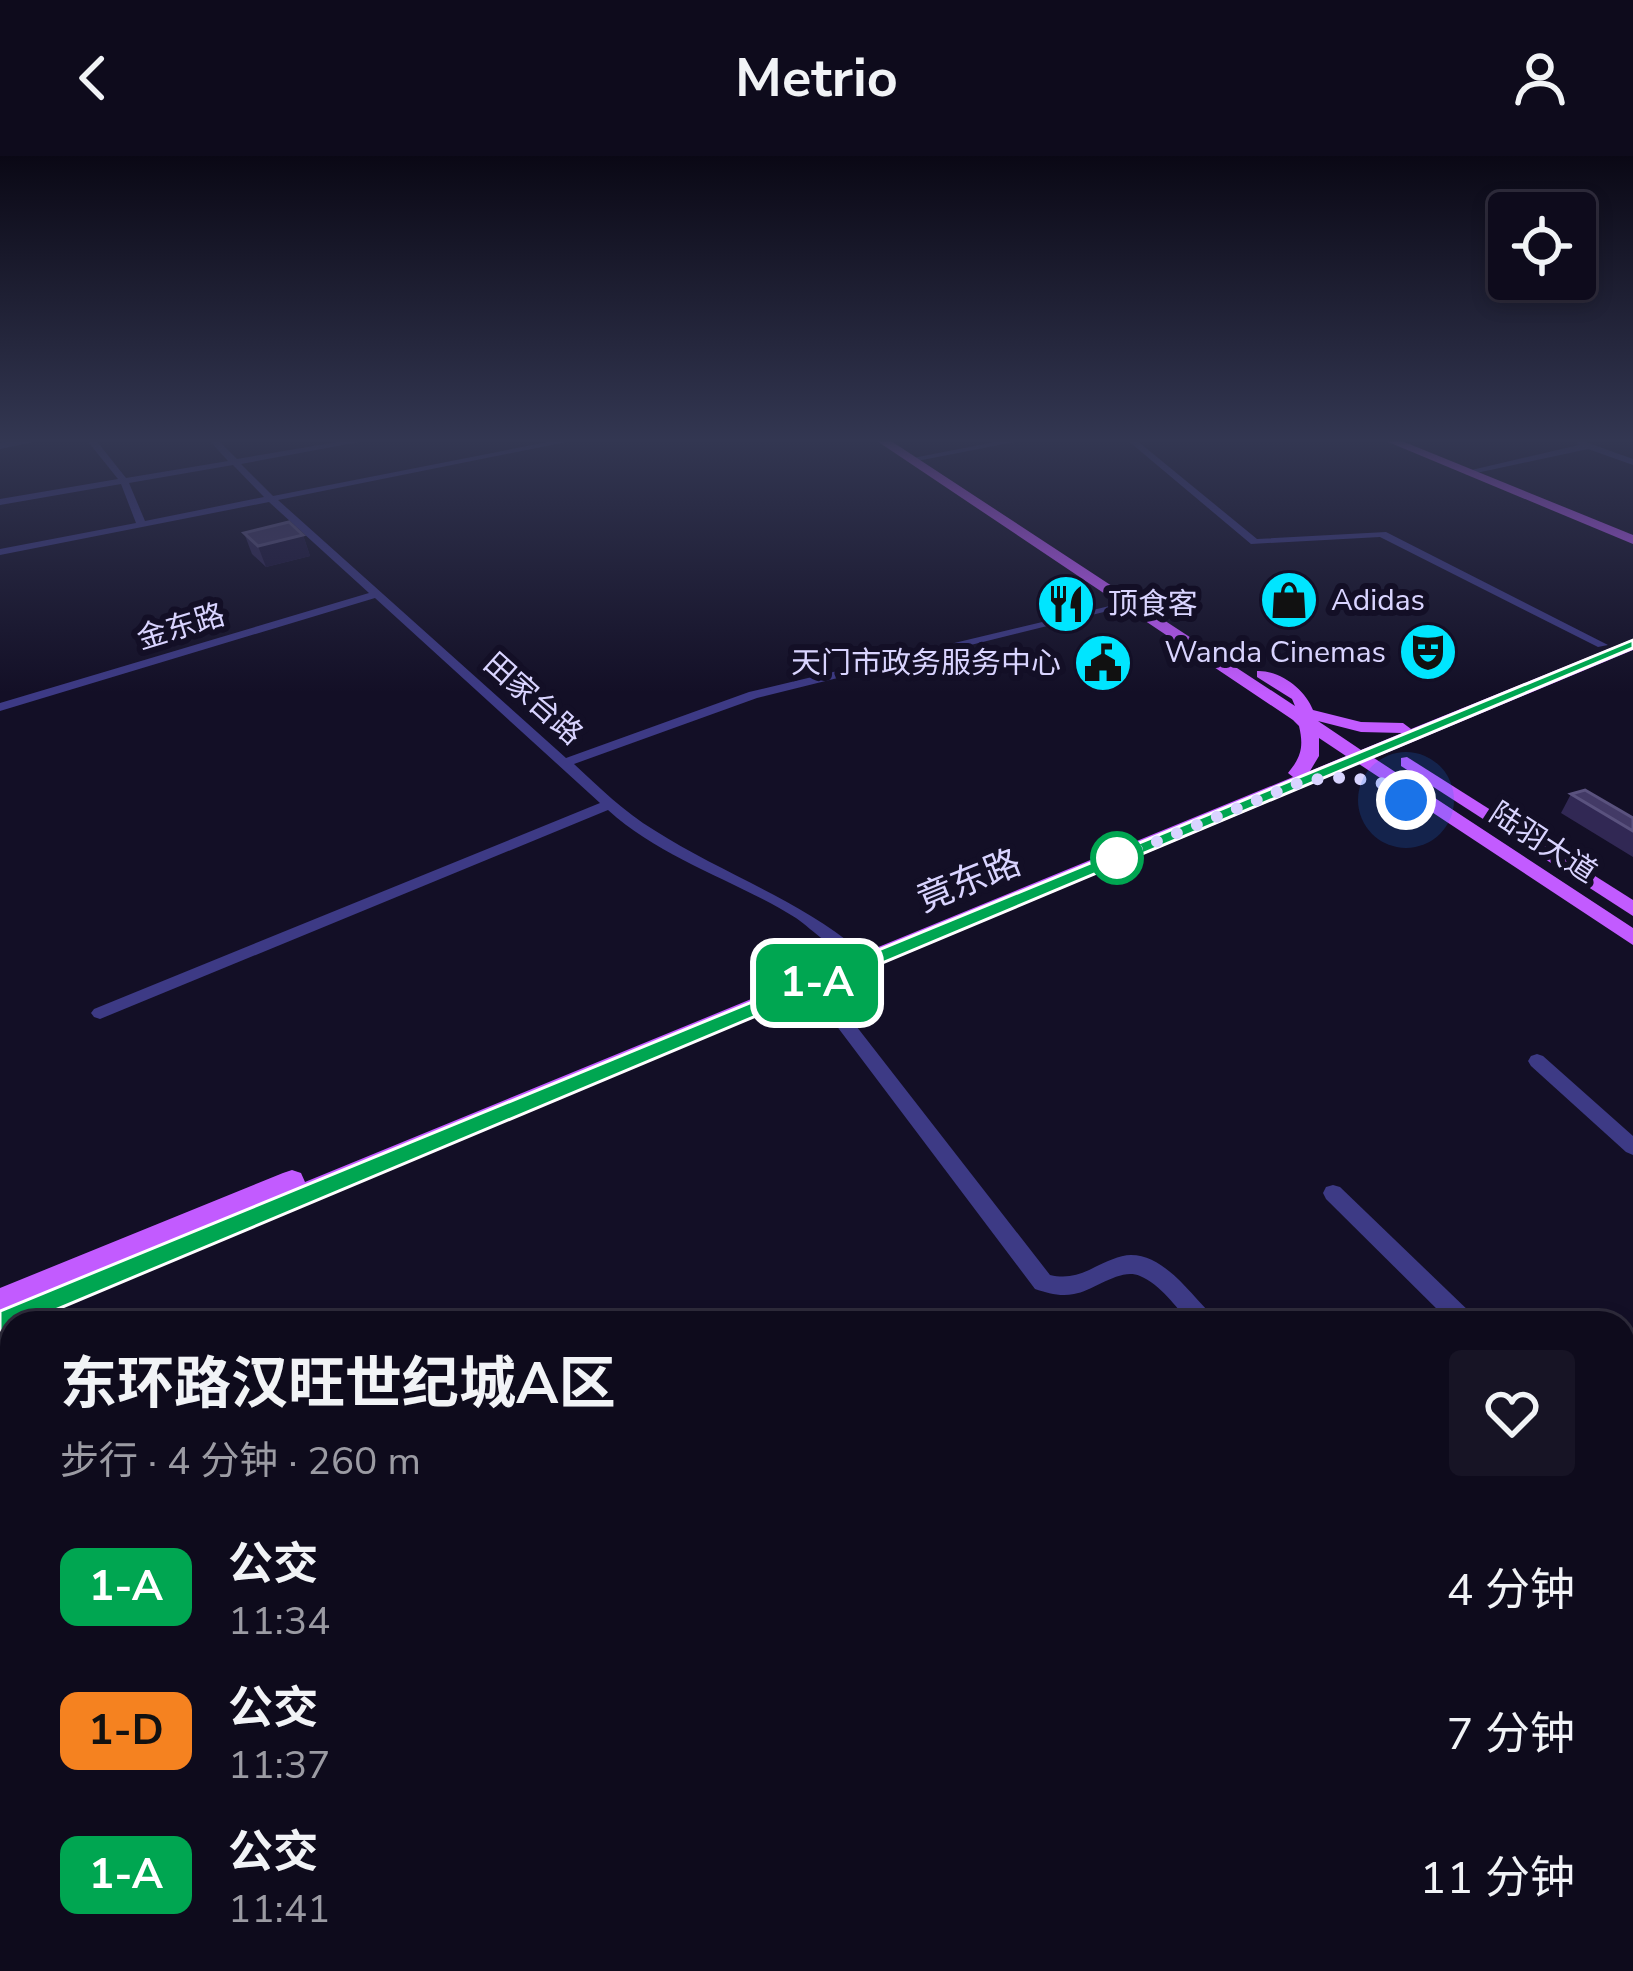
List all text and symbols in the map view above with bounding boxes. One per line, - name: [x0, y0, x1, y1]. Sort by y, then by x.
- text: Metrio: [735, 41, 898, 115]
- icon: back: [60, 45, 126, 111]
- icon: person: [1507, 45, 1573, 111]
- map controls: [1488, 192, 1596, 300]
- button: locate: [1488, 192, 1596, 300]
- shop icon: Adidas: [1258, 569, 1320, 631]
- restaurant icon: 顶食客: [1035, 573, 1097, 635]
- place label: Adidas: [1331, 580, 1425, 621]
- place label: 顶食客: [1108, 584, 1198, 625]
- street label: 金东路: [132, 594, 230, 660]
- theatre icon: Wanda Cinemas: [1397, 621, 1459, 683]
- public building icon: 天门市政务服务中心: [1072, 632, 1134, 694]
- place label: Wanda Cinemas: [1164, 632, 1386, 673]
- place label: 天门市政务服务中心: [791, 643, 1061, 684]
- street label: 田家台路: [475, 644, 591, 754]
- your location: [1376, 770, 1436, 830]
- street label: 陆羽大道: [1482, 793, 1604, 893]
- unlabelled marker: [1092, 833, 1142, 883]
- street label: 竟东路: [910, 838, 1028, 924]
- line badge: 1-A: [748, 944, 886, 1022]
- text: 1-A: [780, 954, 854, 1011]
- text: 东环路汉旺世纪城A区: [60, 1345, 615, 1423]
- button: heart: [1449, 1350, 1575, 1476]
- text: 步行 · 4 分钟 · 260 m: [60, 1435, 421, 1488]
- text: 公交: [228, 1534, 318, 1595]
- text: 1-A: [89, 1558, 163, 1615]
- text: 4 分钟: [1446, 1560, 1575, 1621]
- text: 11:34: [228, 1595, 331, 1648]
- text: 公交: [228, 1678, 318, 1739]
- text: 1-D: [88, 1702, 164, 1759]
- text: 7 分钟: [1446, 1704, 1575, 1765]
- text: 11:37: [228, 1739, 331, 1792]
- text: 公交: [228, 1822, 318, 1883]
- text: 1-A: [89, 1846, 163, 1903]
- text: 11 分钟: [1419, 1848, 1575, 1909]
- text: 11:41: [228, 1883, 331, 1936]

